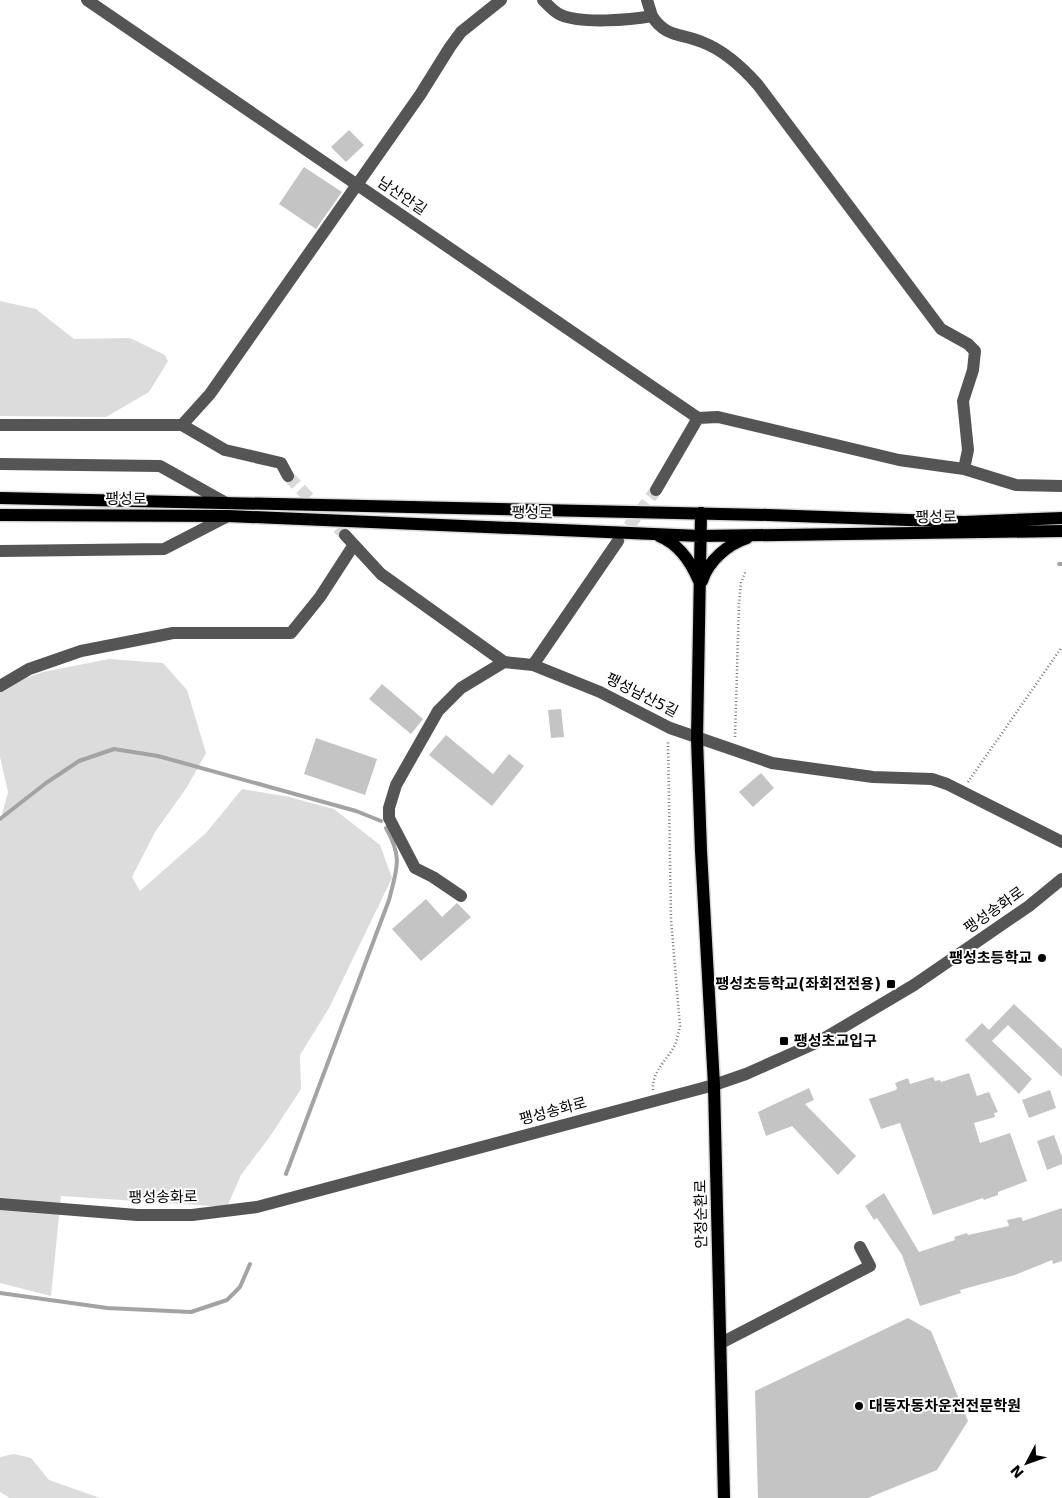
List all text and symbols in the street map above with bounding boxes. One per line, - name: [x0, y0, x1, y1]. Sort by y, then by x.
- street label: 남산안길: [374, 173, 430, 219]
- street label: 팽성로: [105, 490, 147, 508]
- street label: 팽성로: [511, 503, 553, 523]
- street label: 팽성로: [915, 508, 957, 526]
- street label: 팽성남산5길: [603, 669, 681, 721]
- street label: 팽성송화로: [961, 883, 1027, 937]
- place label: 팽성초등학교: [949, 949, 1032, 967]
- marker: 팽성초등학교: [1036, 952, 1048, 964]
- place label: 팽성초등학교(좌회전전용): [715, 975, 881, 993]
- marker: 팽성초등학교(좌회전전용): [885, 978, 897, 990]
- place label: 팽성초교입구: [794, 1032, 877, 1050]
- marker: 팽성초교입구: [778, 1035, 790, 1047]
- street label: 팽성송화로: [517, 1093, 589, 1129]
- street label: 안정순환로: [691, 1179, 711, 1249]
- street label: 팽성송화로: [128, 1187, 198, 1207]
- place label: 대동자동차운전전문학원: [869, 1397, 1021, 1415]
- marker: 대동자동차운전전문학원: [853, 1400, 865, 1412]
- north arrow: [1002, 1438, 1052, 1488]
- text: N: [1007, 1462, 1027, 1481]

